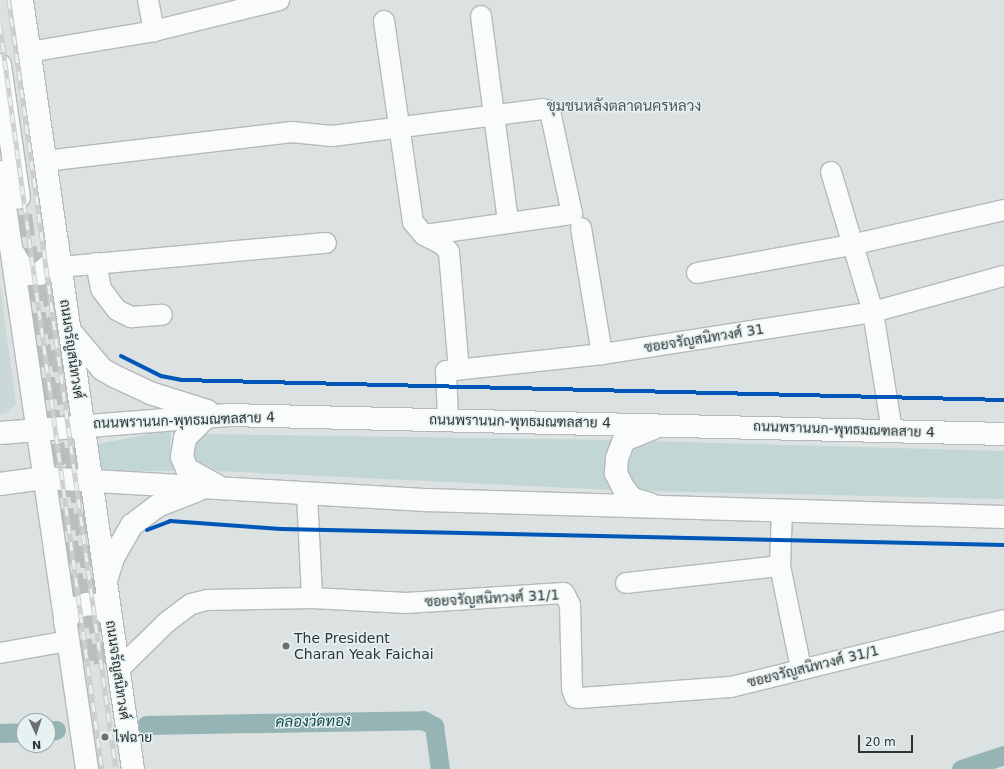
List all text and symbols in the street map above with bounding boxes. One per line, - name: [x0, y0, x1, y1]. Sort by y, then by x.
- district label: ชุมชนหลังตลาดนครหลวง: [547, 98, 701, 116]
- street label: ถนนจรัญสนิทวงศ์: [57, 298, 87, 400]
- street label: ซอยจรัญสนิทวงศ์ 31: [643, 320, 765, 356]
- street label: ถนนพรานนก-พุทธมณฑลสาย 4: [93, 408, 275, 432]
- street label: ถนนพรานนก-พุทธมณฑลสาย 4: [429, 411, 611, 431]
- street label: ถนนพรานนก-พุทธมณฑลสาย 4: [753, 417, 935, 441]
- street label: ซอยจรัญสนิทวงศ์ 31/1: [424, 586, 560, 610]
- street label: ถนนจรัญสนิทวงศ์: [103, 619, 133, 721]
- place label: The President Charan Yeak Faichai: [294, 630, 434, 662]
- marker: The President Charan Yeak Faichai: [281, 641, 291, 651]
- street label: ซอยจรัญสนิทวงศ์ 31/1: [745, 642, 881, 690]
- water label: คลองวัดทอง: [275, 712, 351, 732]
- north arrow: [16, 713, 56, 753]
- scale bar: [860, 727, 915, 753]
- place label: ไฟฉาย: [114, 729, 152, 745]
- marker: ไฟฉาย: [99, 731, 111, 743]
- text: 20 m: [865, 735, 896, 749]
- text: N: [32, 738, 42, 751]

